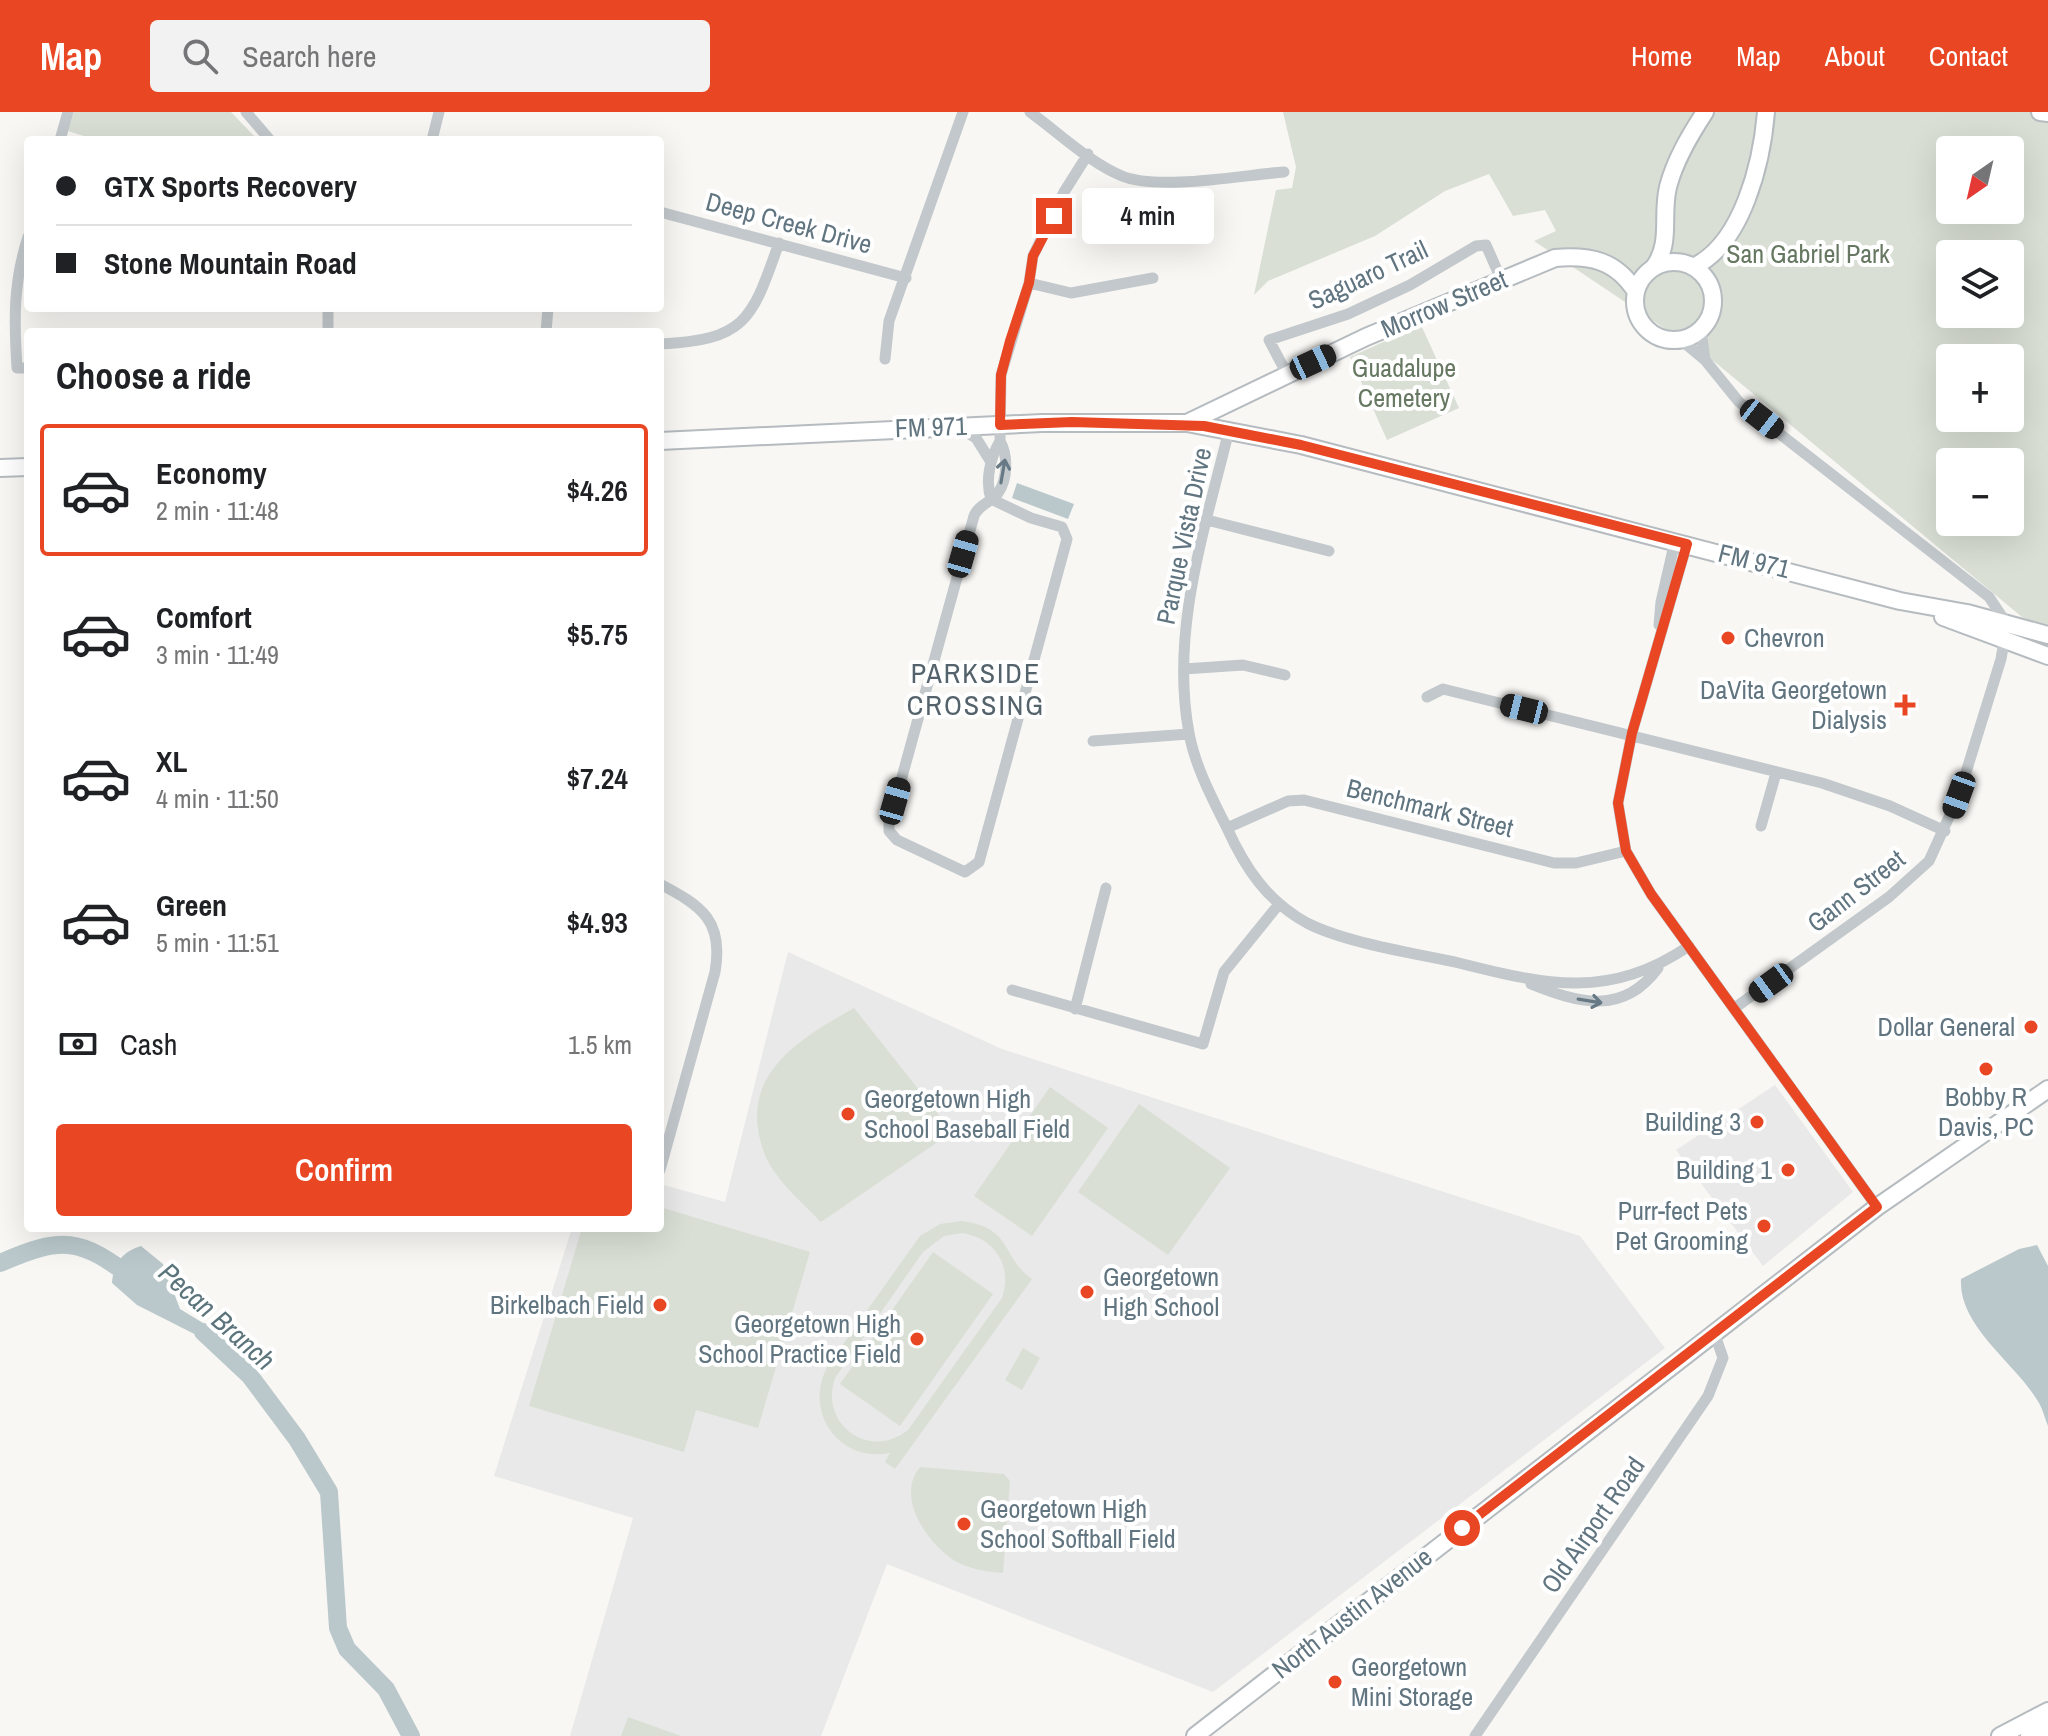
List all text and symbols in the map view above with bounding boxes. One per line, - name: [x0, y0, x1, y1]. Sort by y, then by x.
- search box: [150, 20, 710, 92]
- text: Map: [40, 31, 102, 82]
- icon: search: [178, 34, 222, 78]
- text: Search here: [242, 36, 376, 76]
- text: Home: [1631, 37, 1692, 75]
- text: Map: [1736, 37, 1781, 75]
- text: About: [1825, 37, 1885, 75]
- text: Contact: [1929, 37, 2008, 75]
- north arrow: [1936, 136, 2024, 224]
- map controls: [1936, 136, 2024, 536]
- text: GTX Sports Recovery: [104, 166, 357, 206]
- street label: Deep Creek Drive: [702, 184, 876, 262]
- callout: 4 min: [1082, 188, 1214, 244]
- route end: [1036, 198, 1072, 234]
- text: 4 min: [1121, 198, 1175, 233]
- street label: Saguaro Trail: [1302, 232, 1433, 317]
- park label: San Gabriel Park: [1726, 236, 1890, 271]
- button: layers: [1936, 240, 2024, 328]
- text: Stone Mountain Road: [104, 243, 357, 283]
- street label: Morrow Street: [1375, 261, 1512, 346]
- car: [1286, 341, 1340, 383]
- button: +: [1936, 344, 2024, 432]
- park label: Guadalupe Cemetery: [1352, 350, 1456, 415]
- text: Choose a ride: [56, 352, 251, 400]
- car: [1736, 395, 1788, 443]
- street label: FM 971: [894, 408, 968, 445]
- street label: Parque Vista Drive: [1148, 444, 1219, 627]
- button: −: [1936, 448, 2024, 536]
- text: Economy: [156, 453, 267, 493]
- icon: car: [60, 454, 132, 526]
- one-way arrow: [997, 459, 1012, 485]
- text: $4.26: [566, 470, 628, 510]
- text: 2 min · 11:48: [156, 493, 279, 528]
- car: [945, 528, 981, 580]
- street label: FM 971: [1715, 535, 1794, 586]
- text: Comfort: [156, 597, 252, 637]
- icon: car: [60, 598, 132, 670]
- text: $5.75: [566, 614, 628, 654]
- place label: Chevron: [1744, 620, 1825, 655]
- marker: Chevron: [1719, 629, 1737, 647]
- text: 3 min · 11:49: [156, 637, 279, 672]
- district label: PARKSIDE CROSSING: [907, 654, 1045, 724]
- place label: DaVita Georgetown Dialysis: [1700, 672, 1887, 737]
- car: [1498, 692, 1550, 726]
- marker: DaVita Georgetown Dialysis: [1894, 694, 1916, 716]
- text: XL: [156, 741, 187, 781]
- icon: car: [60, 742, 132, 814]
- text: $7.24: [566, 758, 628, 798]
- car: [1940, 768, 1978, 822]
- street label: Benchmark Street: [1343, 770, 1517, 845]
- car: [877, 775, 913, 827]
- text: 4 min · 11:50: [156, 781, 279, 816]
- street label: Gann Street: [1800, 841, 1912, 940]
- text: Green: [156, 885, 227, 925]
- icon: car: [60, 886, 132, 958]
- text: $4.93: [566, 902, 628, 942]
- text: 5 min · 11:51: [156, 925, 279, 960]
- car: [1745, 959, 1797, 1007]
- one-way arrow: [1576, 994, 1602, 1009]
- place label: Dollar General: [1878, 1009, 2015, 1044]
- marker: Dollar General: [2022, 1018, 2040, 1036]
- icon: cash: [56, 1022, 100, 1066]
- text: Cash: [120, 1024, 177, 1064]
- text: 1.5 km: [568, 1027, 632, 1062]
- marker: Bobby R Davis, PC: [1977, 1060, 1995, 1078]
- place label: Bobby R Davis, PC: [1938, 1079, 2034, 1144]
- place label: Georgetown High School Baseball Field: [864, 1081, 1070, 1146]
- place label: Building 3: [1645, 1104, 1741, 1139]
- marker: Georgetown High School Baseball Field: [839, 1105, 857, 1123]
- marker: Building 3: [1748, 1113, 1766, 1131]
- button: Confirm: [56, 1124, 632, 1216]
- place label: Building 1: [1676, 1152, 1772, 1187]
- marker: Building 1: [1779, 1161, 1797, 1179]
- place label: Purr-fect Pets Pet Grooming: [1615, 1193, 1748, 1258]
- marker: Purr-fect Pets Pet Grooming: [1755, 1217, 1773, 1235]
- water label: Pecan Branch: [151, 1254, 283, 1378]
- place label: Georgetown High School: [1103, 1259, 1219, 1324]
- marker: Georgetown High School: [1078, 1283, 1096, 1301]
- place label: Birkelbach Field: [490, 1287, 644, 1322]
- marker: Birkelbach Field: [651, 1296, 669, 1314]
- place label: Georgetown High School Practice Field: [698, 1306, 901, 1371]
- marker: Georgetown High School Practice Field: [908, 1330, 926, 1348]
- street label: Old Airport Road: [1533, 1450, 1652, 1600]
- place label: Georgetown High School Softball Field: [980, 1491, 1176, 1556]
- route start: [1444, 1510, 1480, 1546]
- marker: Georgetown High School Softball Field: [955, 1515, 973, 1533]
- street label: North Austin Avenue: [1264, 1539, 1439, 1686]
- place label: Georgetown Mini Storage: [1351, 1649, 1473, 1714]
- marker: Georgetown Mini Storage: [1326, 1673, 1344, 1691]

